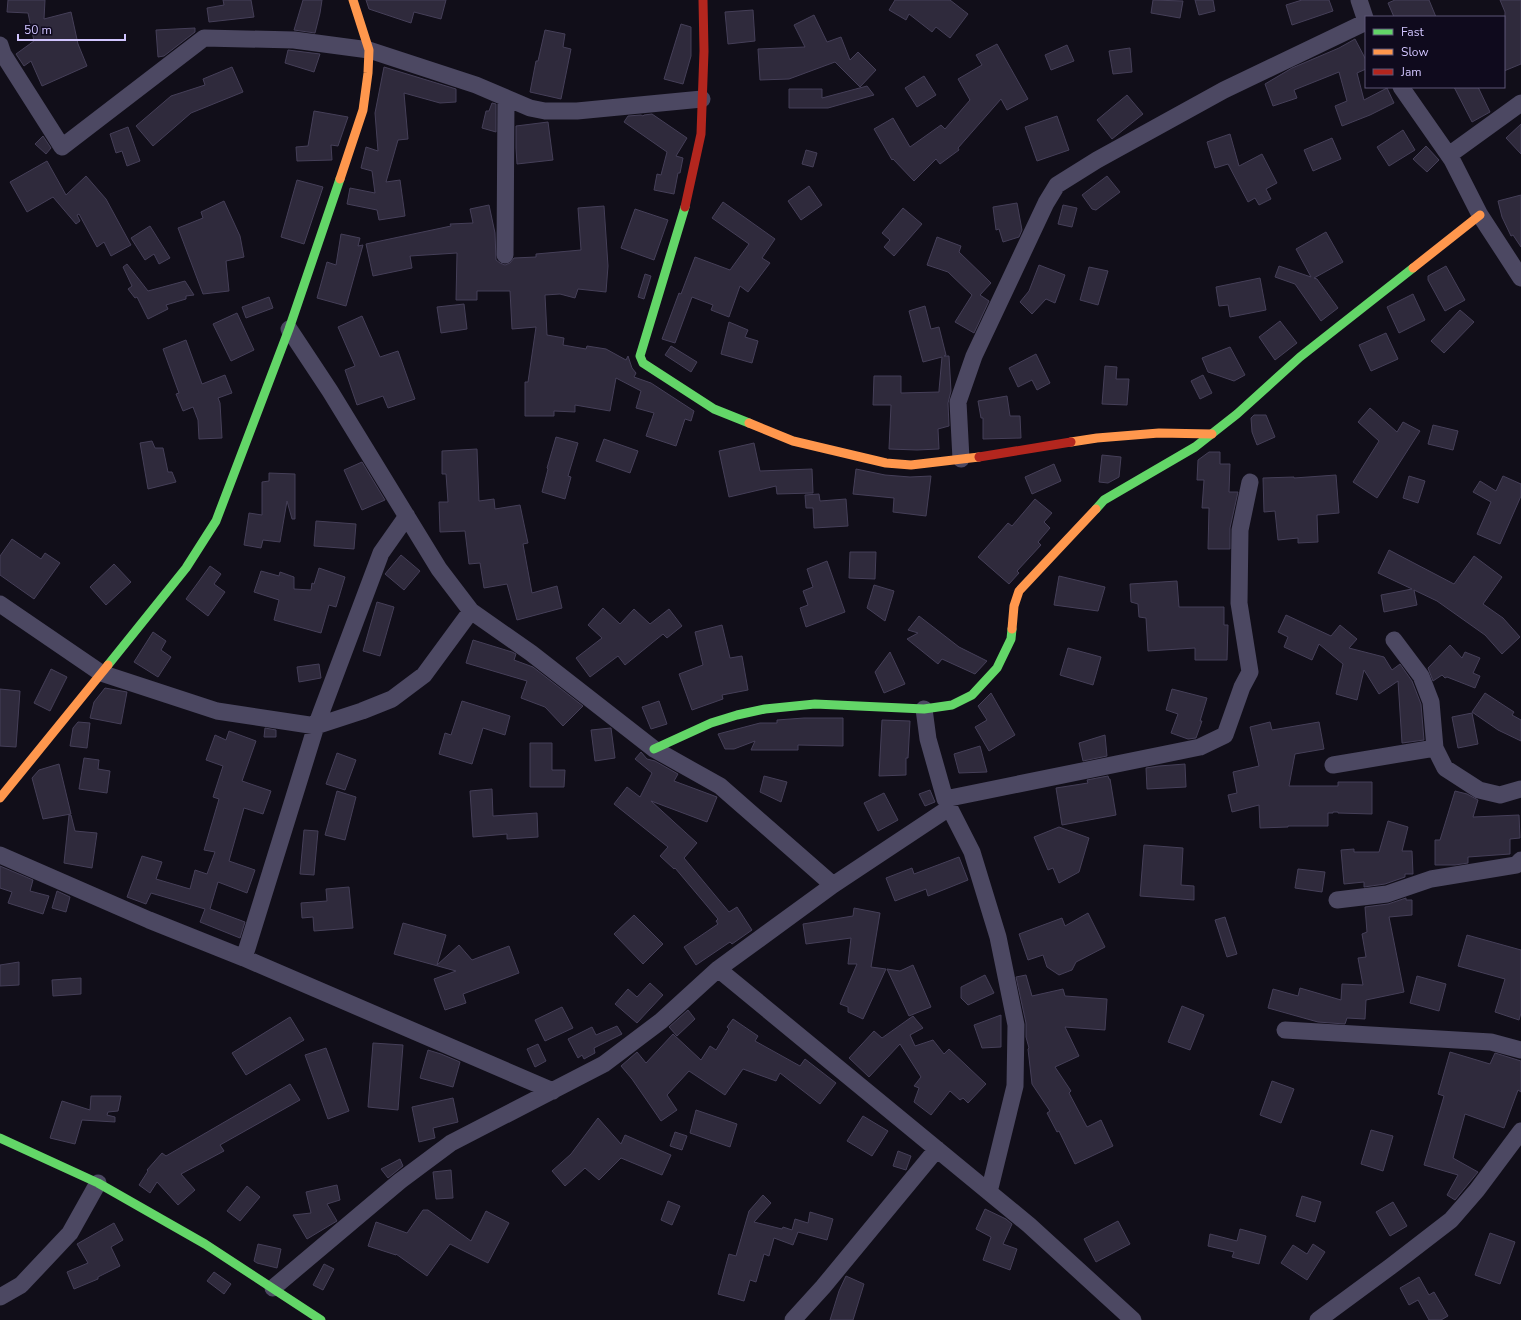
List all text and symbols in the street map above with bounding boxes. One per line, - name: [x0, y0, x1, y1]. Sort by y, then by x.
- scale bar: [18, 16, 125, 42]
- legend: [1365, 16, 1505, 88]
- text: 50 m: [24, 22, 52, 38]
- text: Fast: [1401, 24, 1424, 40]
- text: Slow: [1401, 44, 1429, 60]
- text: Jam: [1400, 64, 1422, 80]

